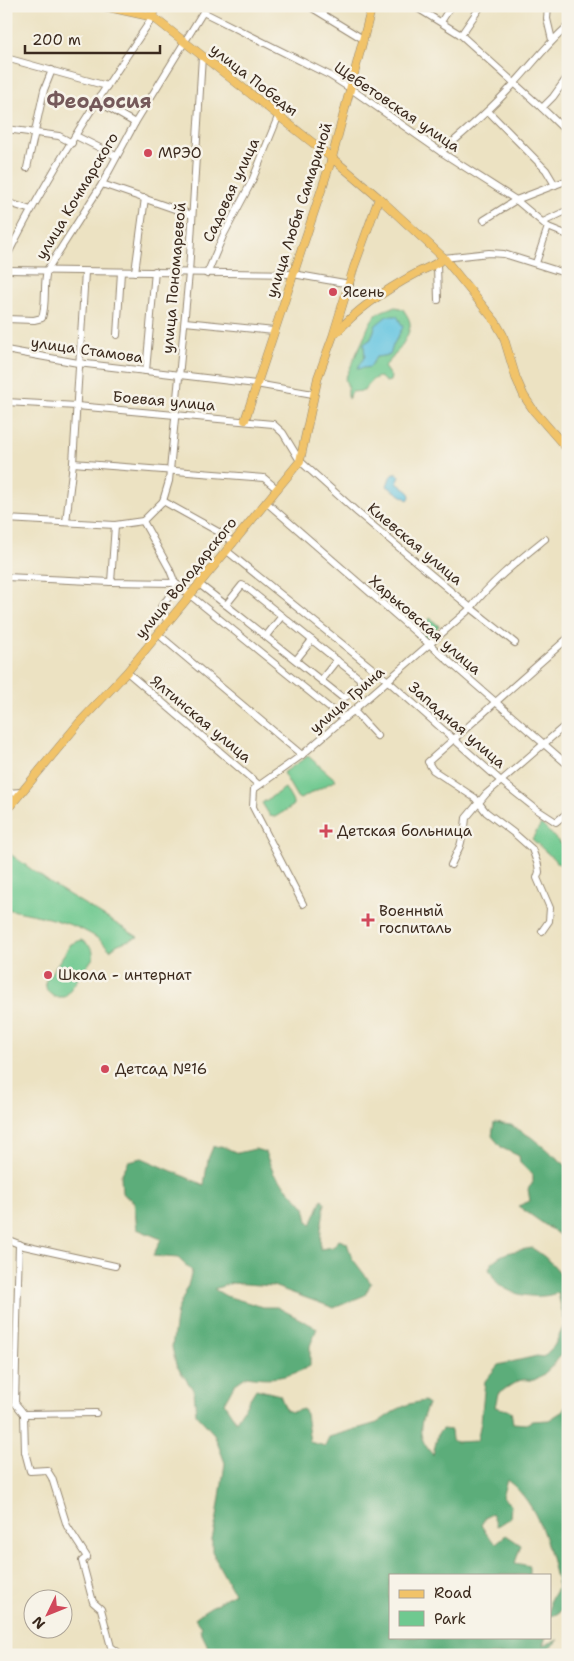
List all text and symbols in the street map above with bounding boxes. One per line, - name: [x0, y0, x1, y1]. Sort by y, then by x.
- scale bar: [25, 22, 160, 54]
- text: 200 m: [32, 30, 81, 50]
- street label: улица Победы: [206, 39, 302, 121]
- street label: Щебетовская улица: [330, 57, 464, 157]
- district label: Феодосия: [46, 88, 152, 114]
- street label: улица Любы Самариной: [261, 120, 337, 300]
- street label: улица Кочмарского: [31, 129, 123, 263]
- street label: Садовая улица: [198, 134, 264, 245]
- place label: МРЭО: [158, 143, 202, 163]
- marker: МРЭО: [142, 147, 154, 159]
- street label: улица Пономаревой: [157, 201, 191, 354]
- place label: Ясень: [343, 282, 385, 302]
- marker: Ясень: [327, 286, 339, 298]
- street label: улица Стамова: [30, 332, 145, 368]
- street label: Боевая улица: [112, 387, 217, 416]
- street label: Киевская улица: [363, 498, 467, 590]
- street label: улица Володарского: [131, 513, 241, 643]
- street label: Харьковская улица: [365, 571, 486, 680]
- street label: улица Грина: [305, 662, 389, 738]
- street label: Ялтинская улица: [146, 671, 256, 768]
- street label: Западная улица: [404, 677, 510, 773]
- place label: Детская больница: [337, 821, 473, 841]
- marker: Детская больница: [319, 824, 333, 838]
- place label: Военный госпиталь: [379, 901, 452, 938]
- marker: Военный госпиталь: [361, 913, 375, 927]
- place label: Школа - интернат: [58, 965, 192, 985]
- marker: Школа - интернат: [42, 969, 54, 981]
- place label: Детсад №16: [115, 1059, 207, 1079]
- marker: Детсад №16: [99, 1063, 111, 1075]
- legend: [389, 1574, 552, 1638]
- text: Road: [434, 1583, 472, 1603]
- north arrow: [22, 1588, 72, 1638]
- text: Park: [434, 1609, 466, 1629]
- text: N: [28, 1613, 49, 1633]

